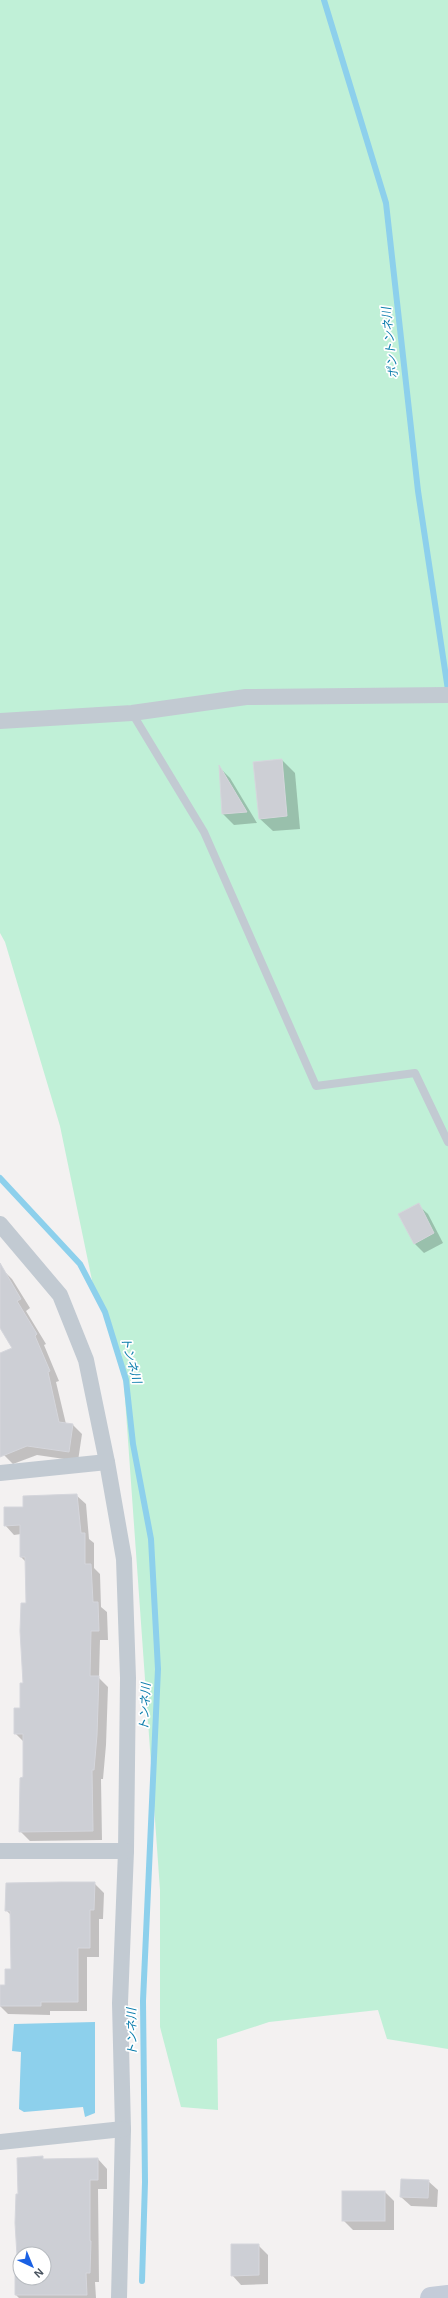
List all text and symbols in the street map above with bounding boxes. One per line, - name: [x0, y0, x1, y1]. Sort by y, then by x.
- water label: ポントンネ川: [379, 305, 401, 379]
- water label: トンネ川: [118, 1335, 144, 1387]
- water label: トンネ川: [137, 1681, 153, 1731]
- water label: トンネ川: [125, 2006, 139, 2056]
- north arrow: [12, 2246, 52, 2286]
- text: N: [32, 2266, 46, 2280]

